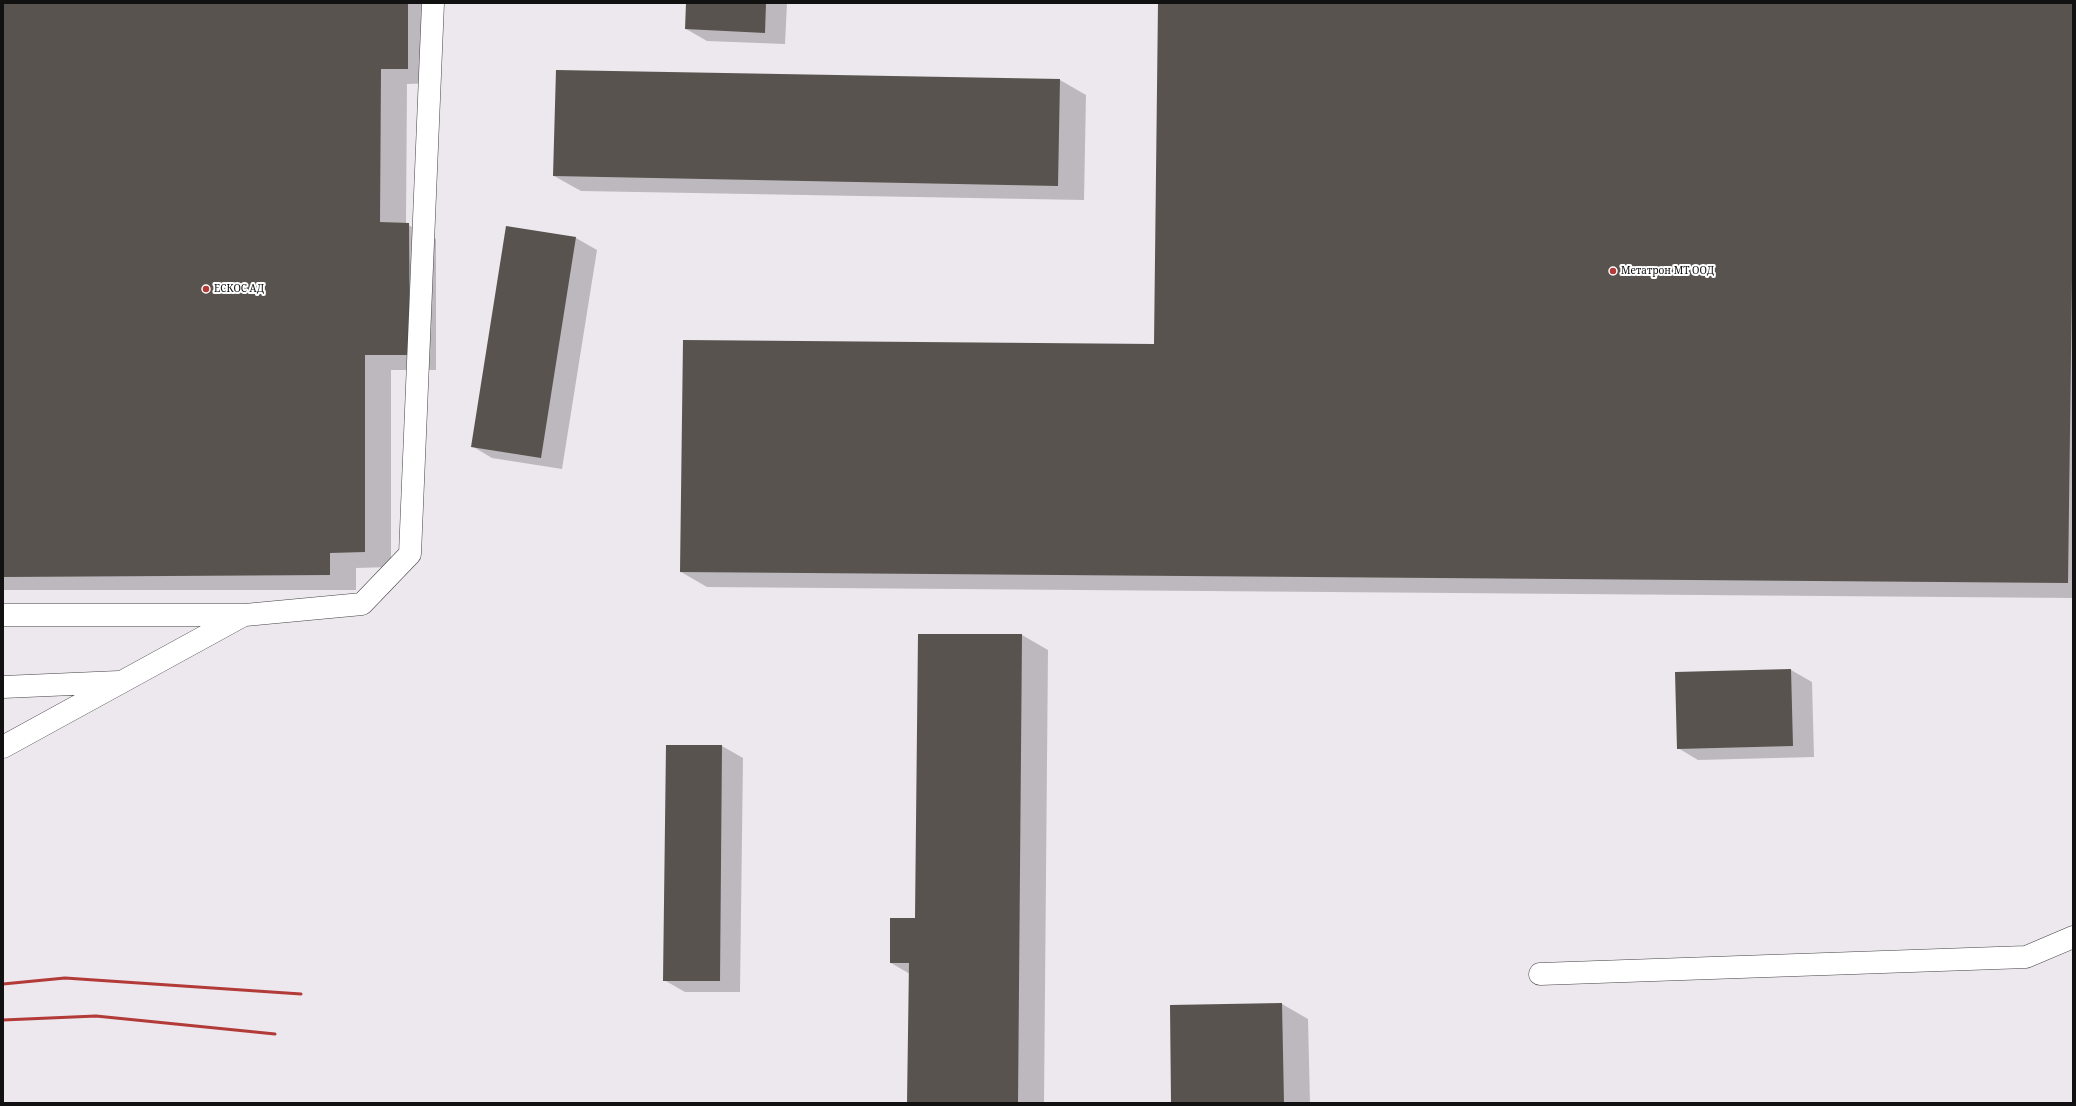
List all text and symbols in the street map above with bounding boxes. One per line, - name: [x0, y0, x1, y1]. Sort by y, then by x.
- place label: Метатрон МТ ООД: [1621, 265, 1714, 277]
- marker: Метатрон МТ ООД: [1608, 266, 1618, 276]
- place label: ЕСКОС АД: [214, 283, 264, 295]
- marker: ЕСКОС АД: [201, 284, 211, 294]

